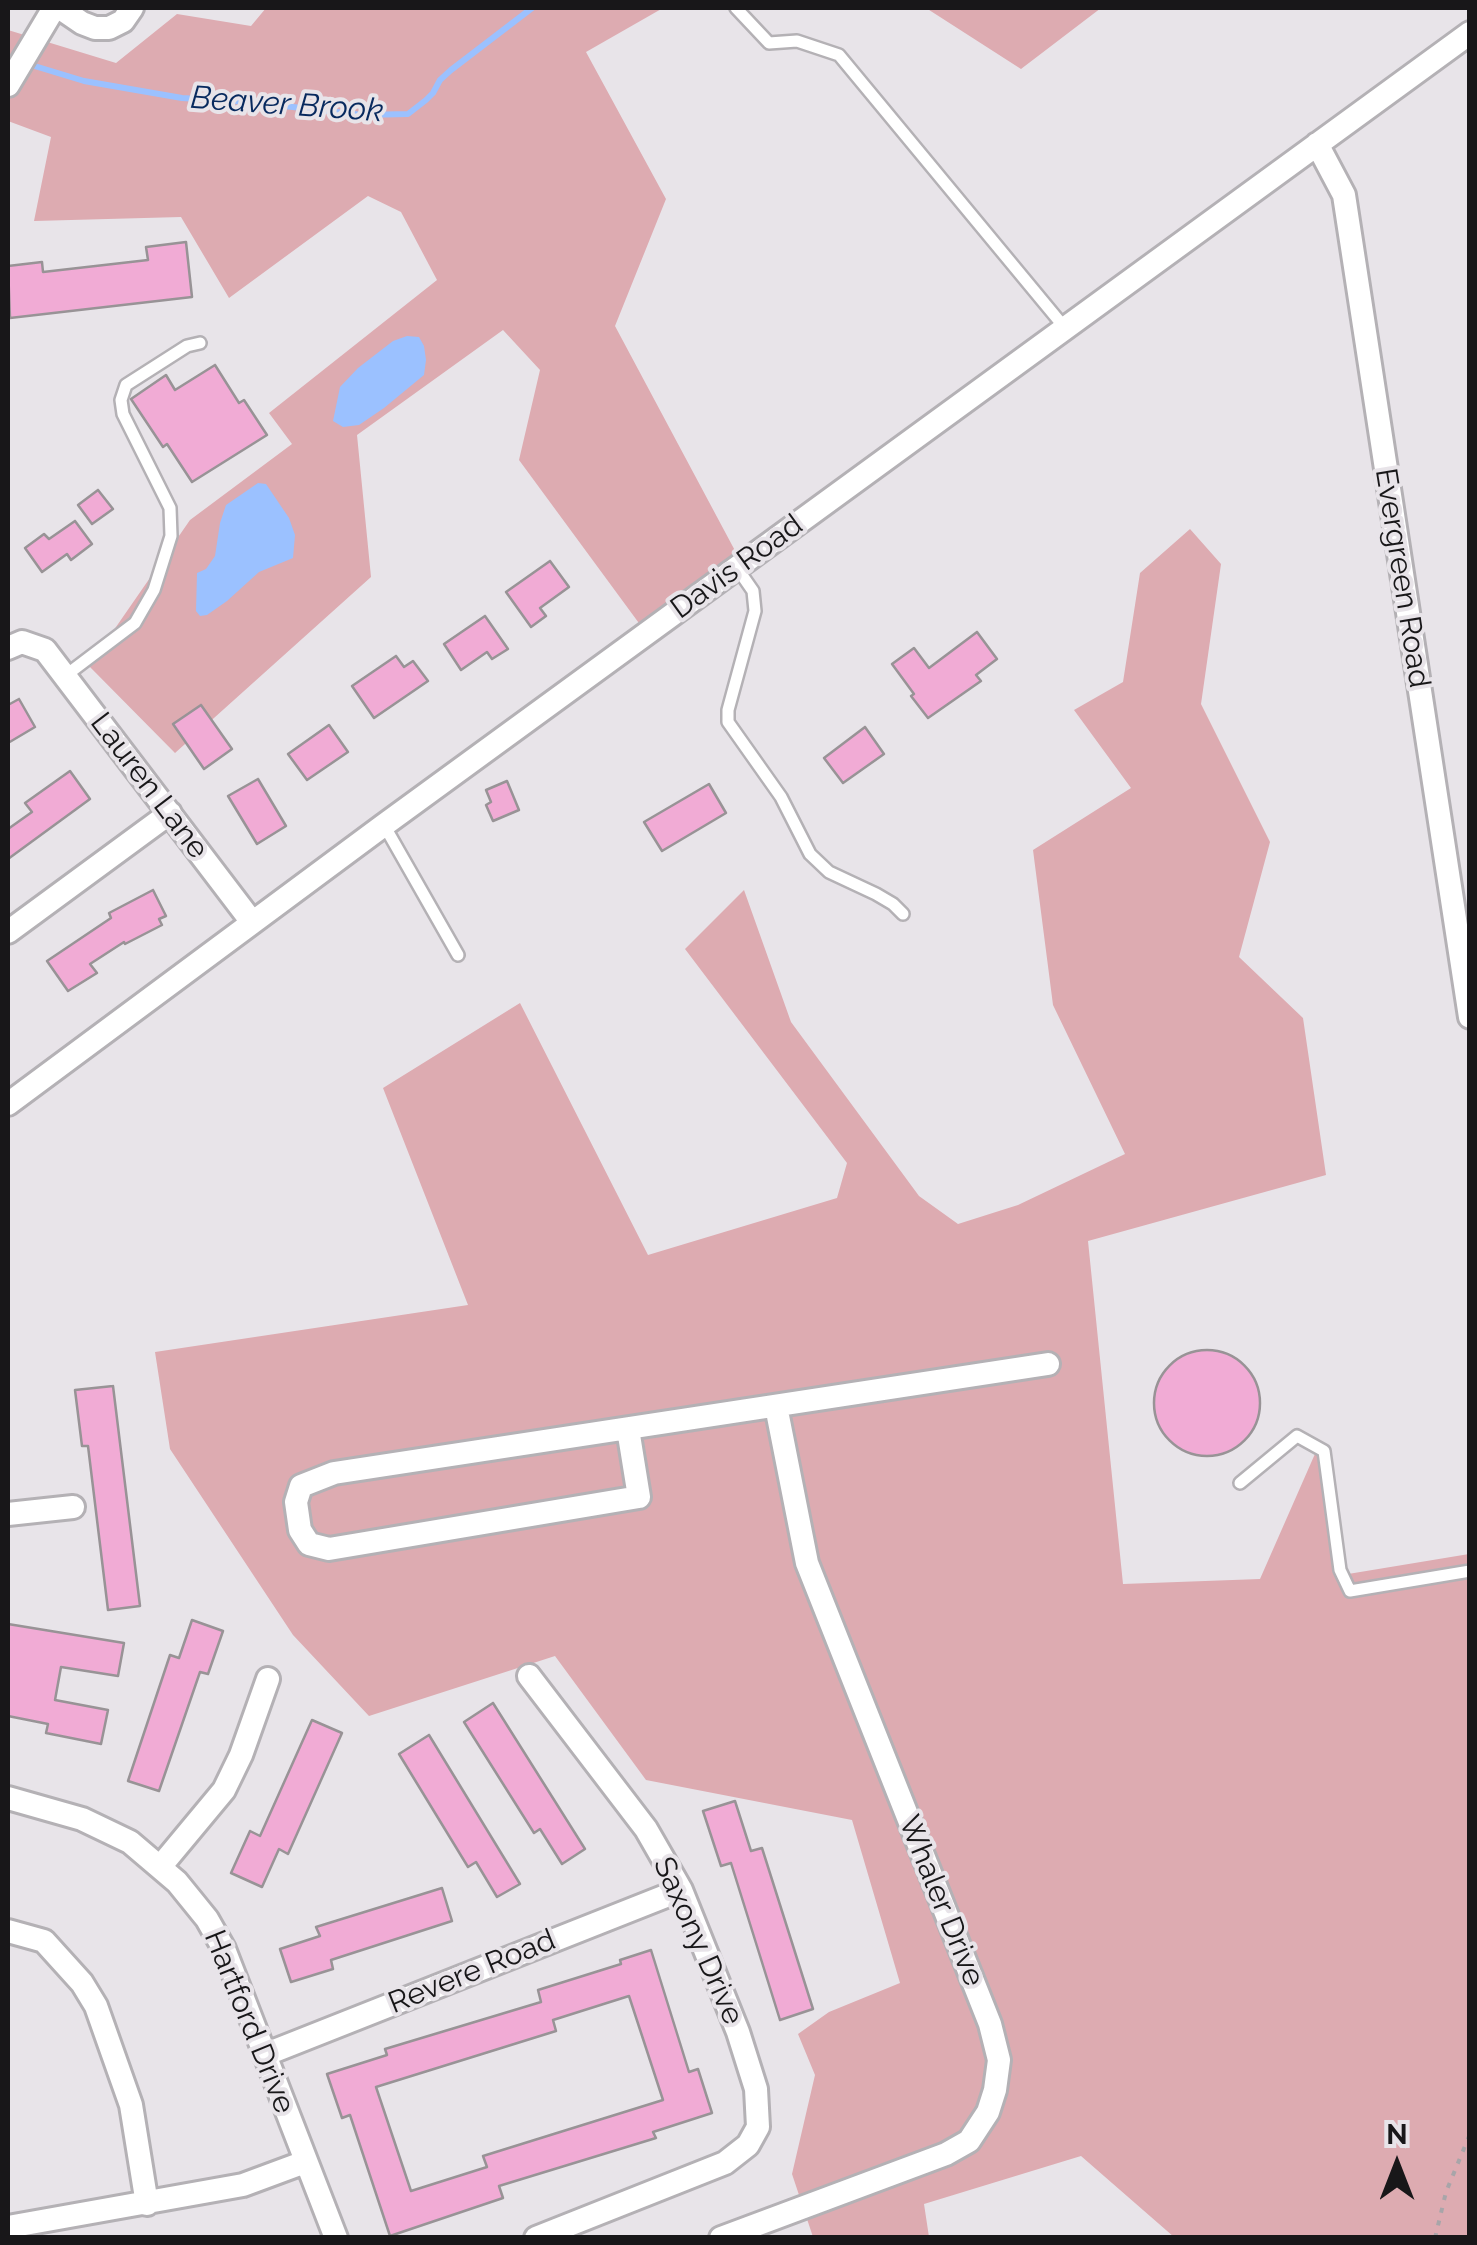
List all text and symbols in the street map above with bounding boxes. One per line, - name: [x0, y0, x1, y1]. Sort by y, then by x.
- water label: Beaver Brook: [189, 79, 385, 131]
- street label: Evergreen Road: [1367, 466, 1437, 690]
- street label: Davis Road: [664, 507, 810, 627]
- street label: Lauren Lane: [82, 706, 216, 866]
- street label: Whaler Drive: [890, 1810, 992, 1992]
- street label: Saxony Drive: [645, 1852, 751, 2030]
- street label: Revere Road: [383, 1922, 561, 2022]
- street label: Hartford Drive: [196, 1925, 302, 2119]
- north arrow: [1347, 2115, 1447, 2215]
- text: N: [1386, 2118, 1408, 2151]

